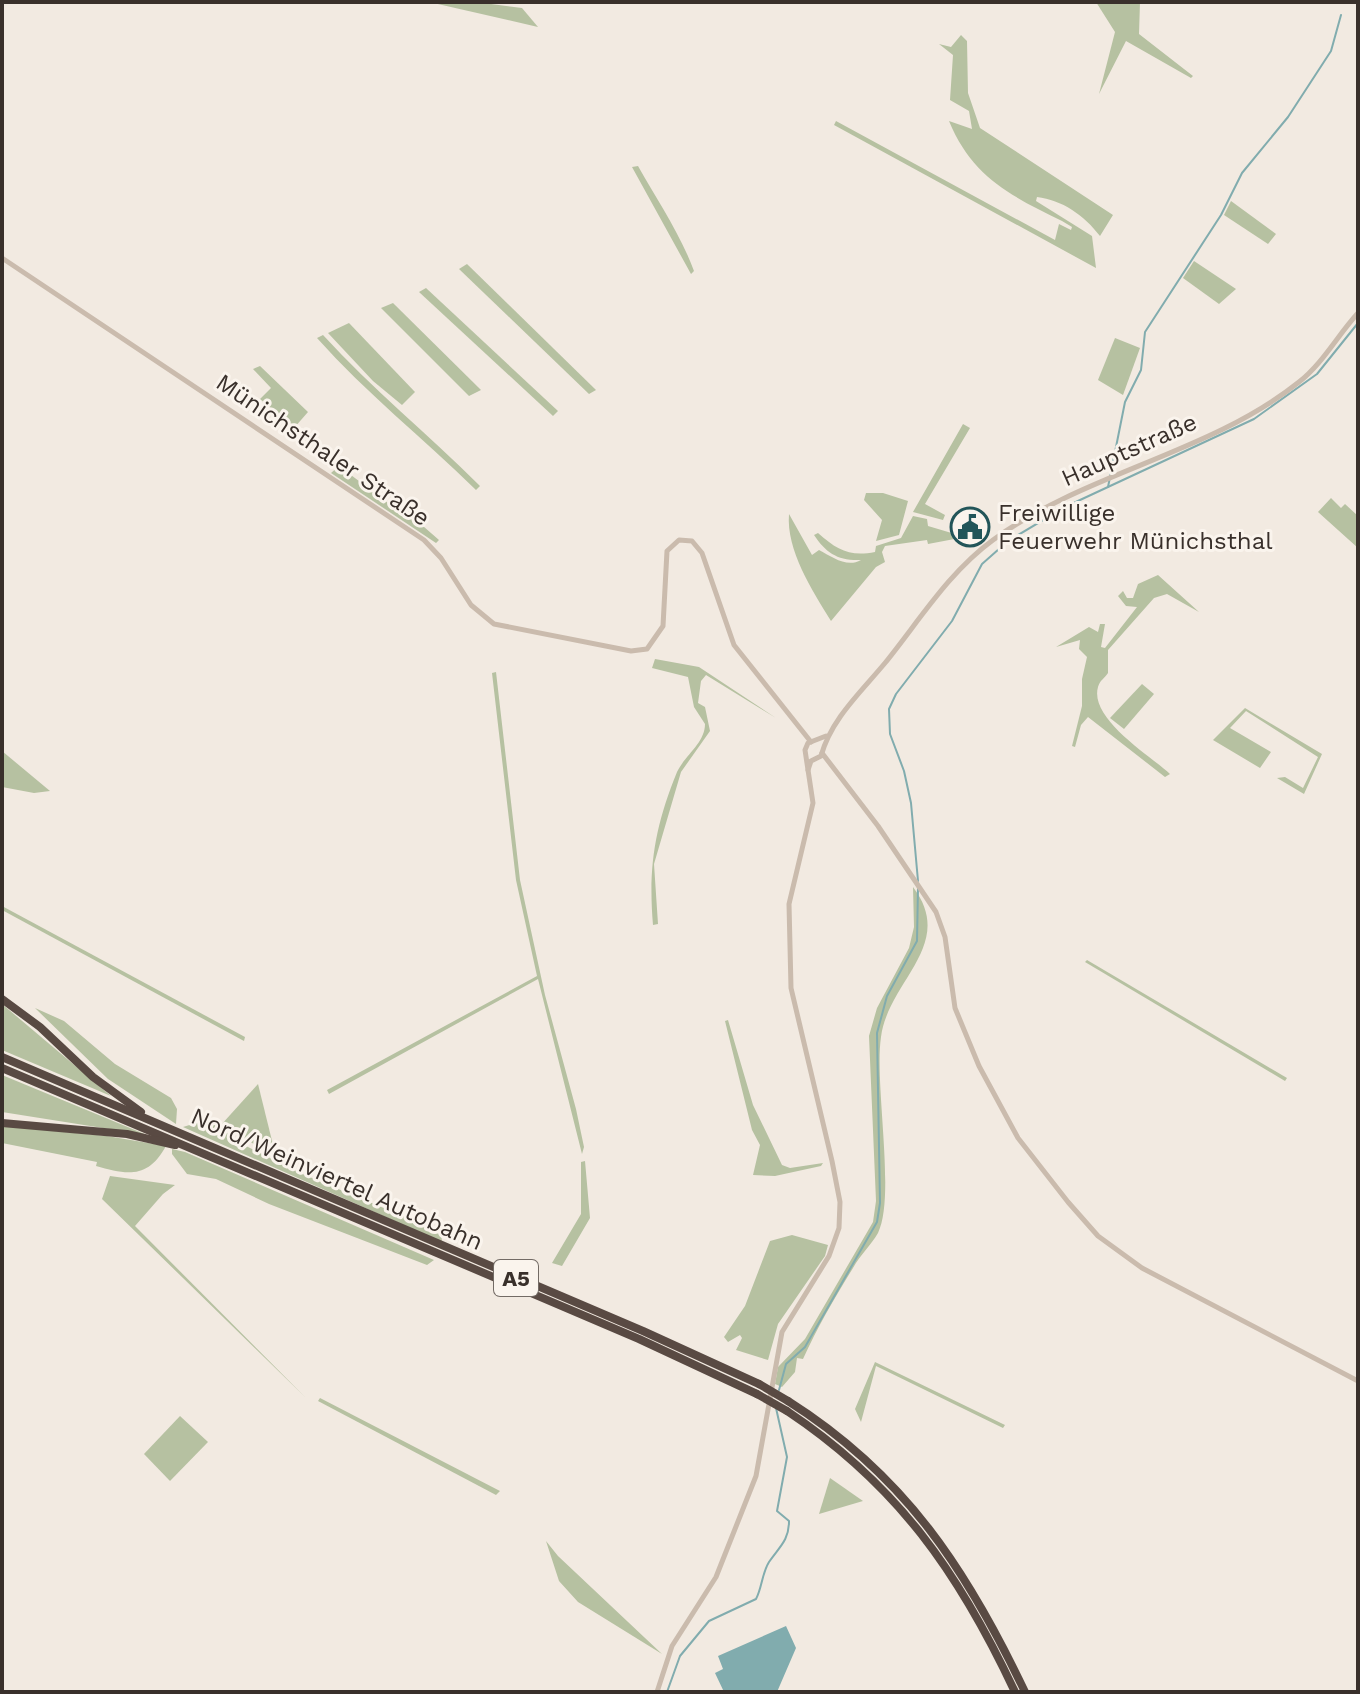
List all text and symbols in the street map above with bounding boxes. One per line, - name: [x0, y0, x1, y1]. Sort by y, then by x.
- street label: Münichsthaler Straße: [211, 368, 435, 532]
- street label: Hauptstraße: [1057, 408, 1201, 492]
- place label: Freiwillige Feuerwehr Münichsthal: [998, 499, 1273, 555]
- public building icon: Freiwillige Feuerwehr Münichsthal: [949, 506, 991, 548]
- street label: Nord/Weinviertel Autobahn: [187, 1102, 487, 1256]
- road number: A5: [494, 1260, 538, 1296]

